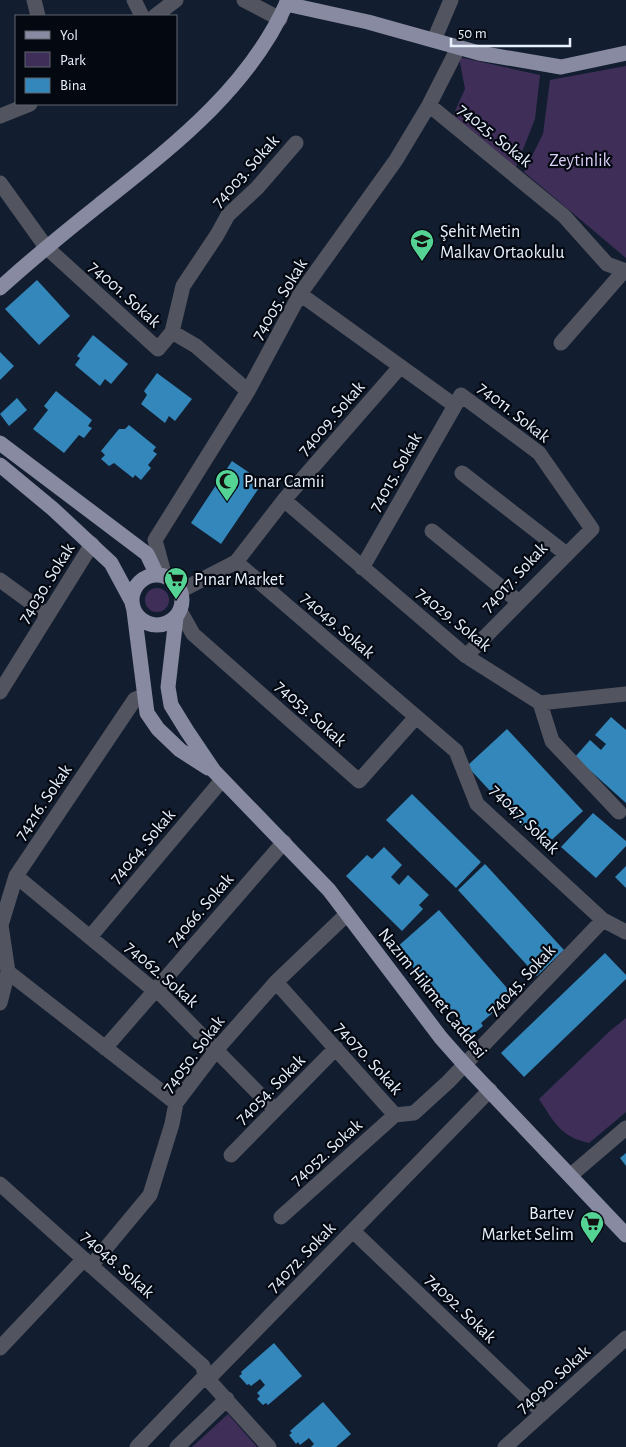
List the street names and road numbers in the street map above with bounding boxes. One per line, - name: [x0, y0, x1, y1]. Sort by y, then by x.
- street label: 74025. Sokak: [454, 101, 536, 172]
- street label: 74003. Sokak: [209, 131, 283, 212]
- street label: 74005. Sokak: [249, 255, 311, 343]
- street label: 74001. Sokak: [85, 258, 164, 332]
- street label: 74009. Sokak: [295, 377, 369, 459]
- street label: 74011. Sokak: [474, 379, 554, 447]
- street label: 74015. Sokak: [366, 429, 426, 515]
- street label: 74030. Sokak: [15, 539, 79, 627]
- street label: 74017. Sokak: [478, 539, 552, 616]
- street label: 74029. Sokak: [412, 584, 495, 656]
- street label: 74049. Sokak: [297, 589, 378, 663]
- street label: 74053. Sokak: [271, 677, 350, 751]
- street label: 74216. Sokak: [12, 761, 76, 844]
- street label: 74047. Sokak: [486, 781, 563, 859]
- street label: 74064. Sokak: [107, 805, 179, 887]
- street label: 74066. Sokak: [164, 870, 238, 951]
- street label: Nazım Hikmet Caddesi: [374, 925, 490, 1062]
- street label: 74062. Sokak: [121, 938, 202, 1012]
- street label: 74045. Sokak: [484, 941, 560, 1020]
- street label: 74050. Sokak: [159, 1012, 229, 1096]
- street label: 74070. Sokak: [331, 1019, 406, 1099]
- street label: 74054. Sokak: [232, 1051, 310, 1128]
- street label: 74052. Sokak: [287, 1115, 367, 1189]
- street label: 74072. Sokak: [264, 1219, 340, 1296]
- street label: 74048. Sokak: [77, 1228, 158, 1303]
- street label: 74092. Sokak: [421, 1271, 500, 1347]
- street label: 74090. Sokak: [513, 1342, 594, 1417]

